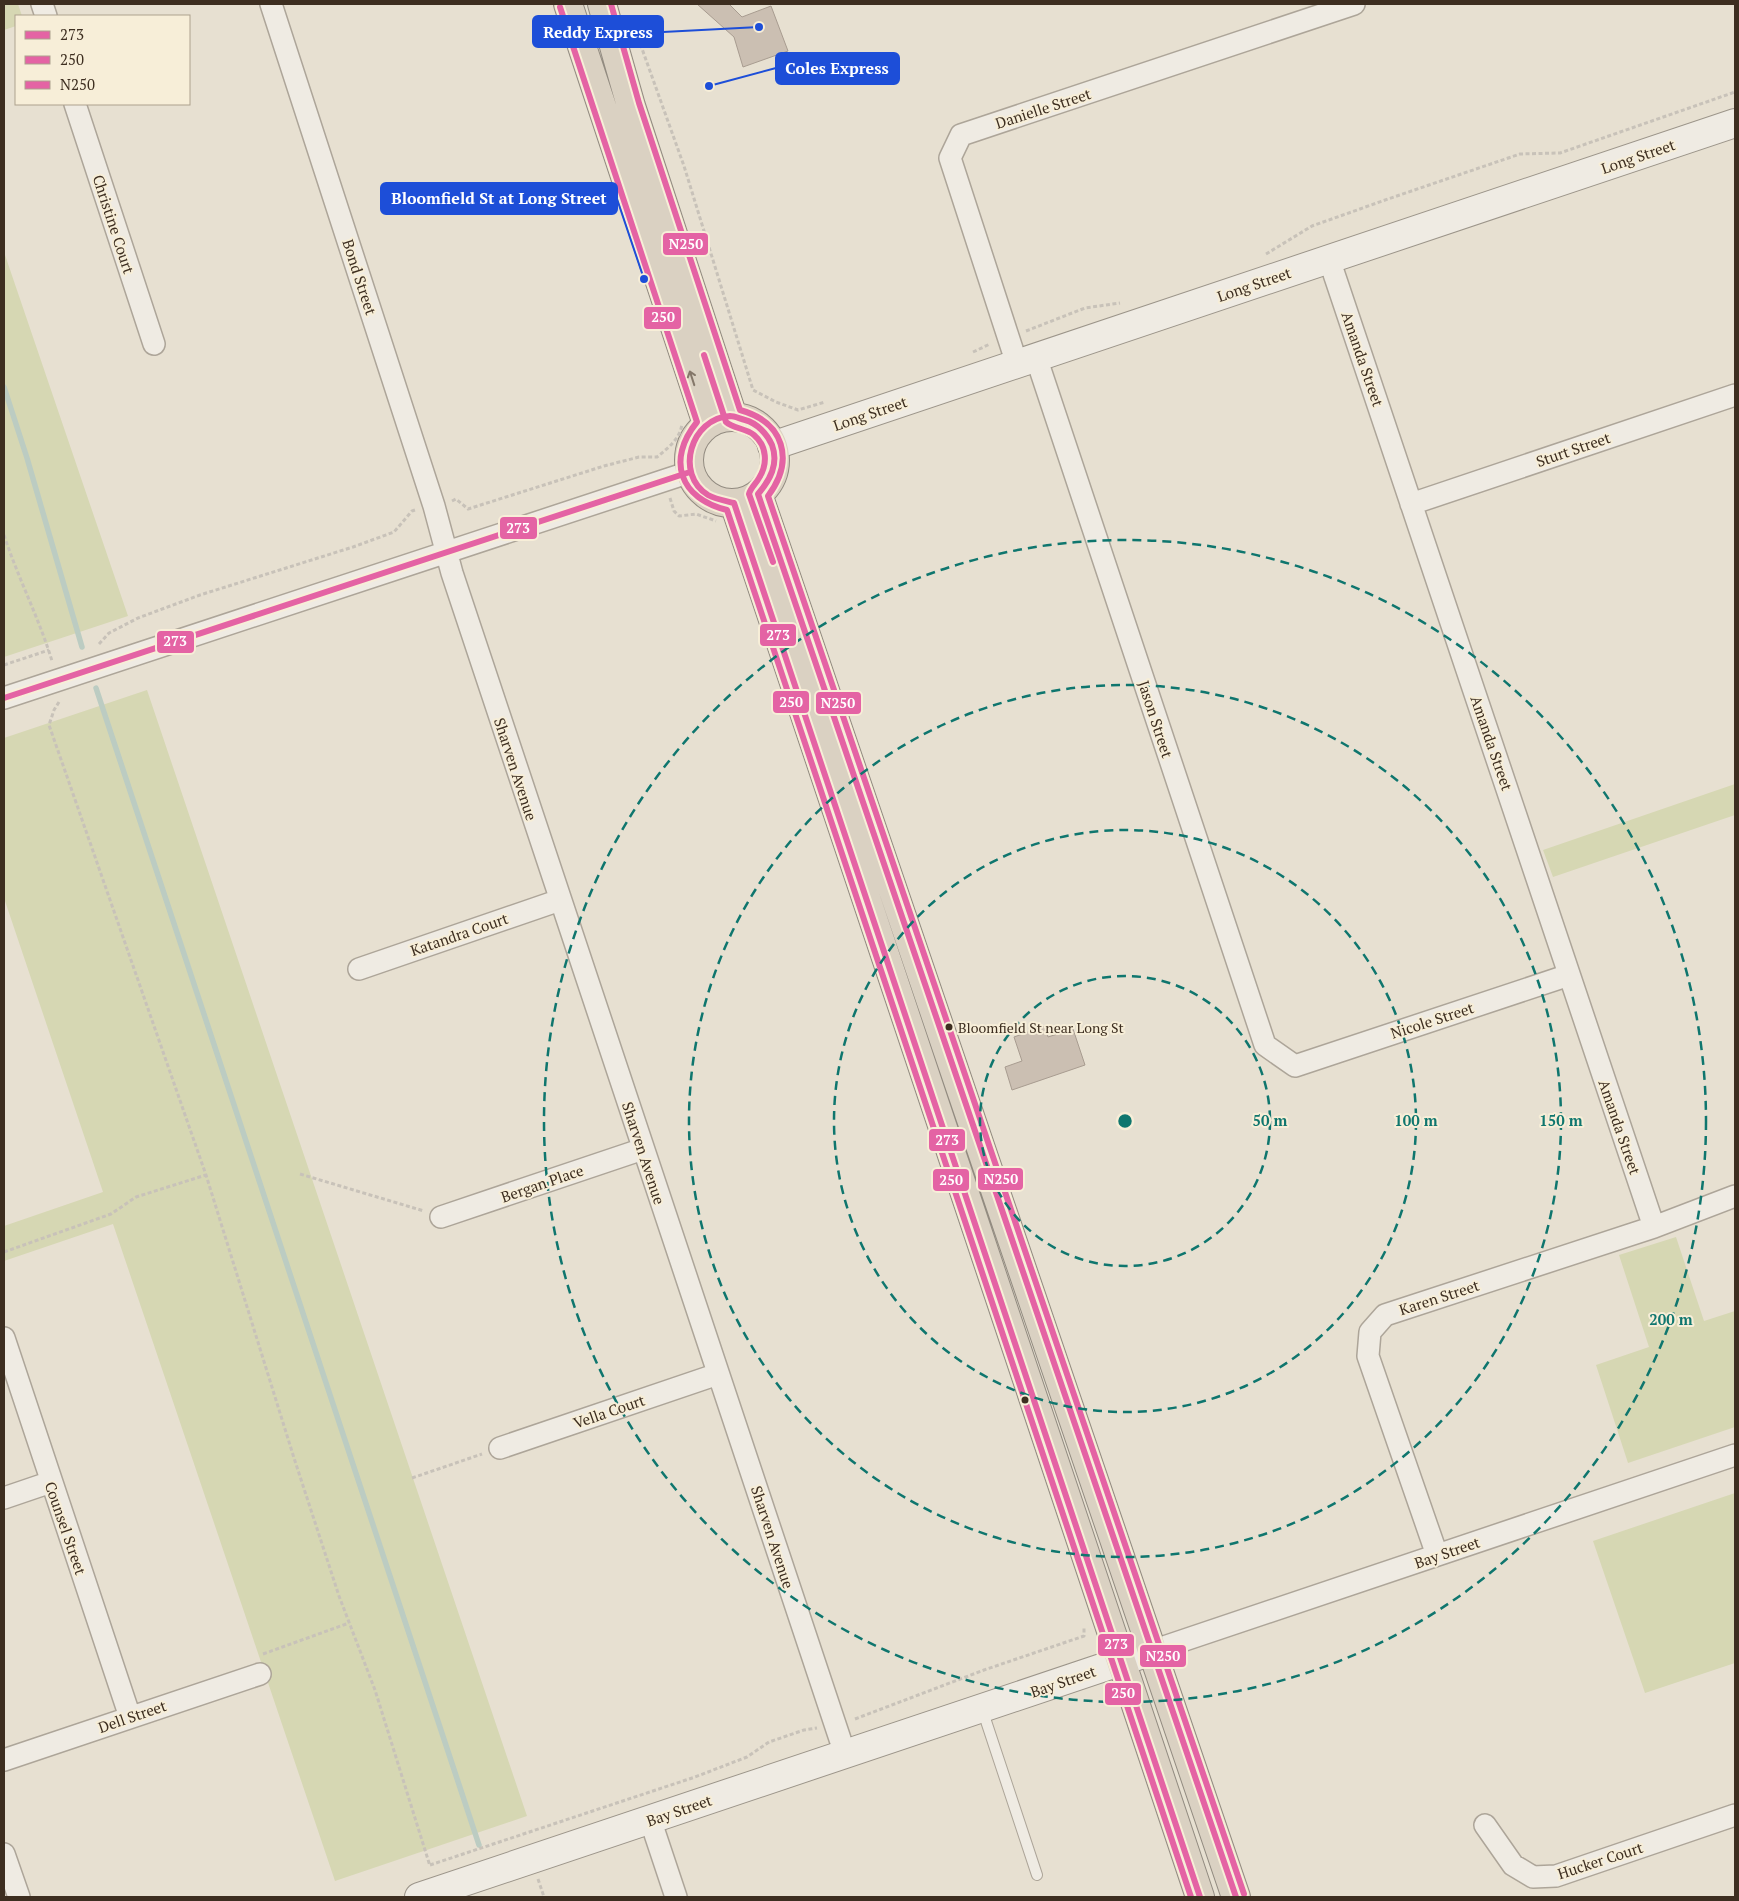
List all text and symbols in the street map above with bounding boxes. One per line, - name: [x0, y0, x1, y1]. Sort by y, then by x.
- legend: [15, 15, 190, 105]
- callout: Reddy Express: [533, 16, 663, 47]
- text: Reddy Express: [543, 21, 653, 43]
- text: 273: [60, 24, 84, 44]
- text: 250: [60, 49, 84, 69]
- callout: Coles Express: [776, 53, 899, 84]
- text: Coles Express: [785, 57, 889, 79]
- text: N250: [60, 74, 95, 94]
- street label: Danielle Street: [993, 83, 1094, 133]
- street label: Long Street: [1598, 134, 1678, 178]
- street label: Christine Court: [89, 172, 140, 276]
- callout: Bloomfield St at Long Street: [381, 183, 617, 214]
- text: Bloomfield St at Long Street: [391, 187, 607, 209]
- line badge: N250: [662, 232, 709, 256]
- text: N250: [669, 234, 703, 253]
- street label: Bond Street: [338, 237, 382, 318]
- street label: Long Street: [1214, 262, 1294, 306]
- line badge: 250: [643, 306, 682, 330]
- text: 250: [651, 307, 675, 326]
- street label: Amanda Street: [1337, 309, 1389, 410]
- one-way arrow: [687, 371, 696, 386]
- street label: Long Street: [830, 391, 910, 435]
- street label: Sturt Street: [1533, 427, 1613, 471]
- line badge: 273: [499, 516, 538, 540]
- text: 273: [506, 518, 530, 537]
- line badge: 273: [759, 623, 797, 647]
- text: 273: [766, 625, 790, 644]
- line badge: 273: [156, 630, 195, 654]
- text: 273: [163, 631, 187, 650]
- street label: Jason Street: [1134, 678, 1178, 761]
- line badge: 250: [772, 690, 810, 714]
- line badge: N250: [815, 691, 862, 715]
- text: 250: [779, 692, 803, 711]
- text: N250: [821, 693, 855, 712]
- street label: Amanda Street: [1466, 693, 1518, 794]
- street label: Sharven Avenue: [490, 715, 542, 823]
- street label: Katandra Court: [407, 908, 511, 960]
- street label: Nicole Street: [1388, 997, 1477, 1043]
- place label: Bloomfield St near Long St: [958, 1018, 1125, 1037]
- marker: Bloomfield St near Long St: [944, 1022, 954, 1032]
- street label: Amanda Street: [1594, 1077, 1646, 1178]
- street label: Sharven Avenue: [618, 1099, 670, 1207]
- text: 50 m: [1253, 1110, 1288, 1130]
- text: 100 m: [1394, 1110, 1438, 1130]
- text: 150 m: [1539, 1110, 1583, 1130]
- centre of rings: [1116, 1112, 1134, 1130]
- line badge: 273: [928, 1128, 966, 1152]
- text: 273: [935, 1130, 959, 1149]
- street label: Bergan Place: [498, 1160, 586, 1206]
- line badge: N250: [977, 1167, 1024, 1191]
- line badge: 250: [932, 1168, 970, 1192]
- text: N250: [984, 1169, 1018, 1188]
- text: 250: [939, 1170, 963, 1189]
- street label: Karen Street: [1396, 1275, 1482, 1319]
- text: 200 m: [1649, 1309, 1693, 1329]
- street label: Vella Court: [571, 1389, 648, 1433]
- unlabelled marker: [1020, 1395, 1030, 1405]
- street label: Counsel Street: [41, 1479, 91, 1578]
- street label: Sharven Avenue: [747, 1483, 799, 1591]
- street label: Bay Street: [1412, 1531, 1483, 1573]
- line badge: 273: [1097, 1633, 1135, 1657]
- text: 273: [1104, 1634, 1128, 1653]
- line badge: N250: [1139, 1644, 1187, 1668]
- text: N250: [1146, 1646, 1180, 1665]
- street label: Bay Street: [1028, 1660, 1099, 1702]
- line badge: 250: [1104, 1682, 1142, 1706]
- text: 250: [1111, 1683, 1135, 1702]
- street label: Dell Street: [95, 1695, 169, 1737]
- street label: Bay Street: [644, 1789, 715, 1831]
- street label: Hucker Court: [1555, 1837, 1646, 1883]

